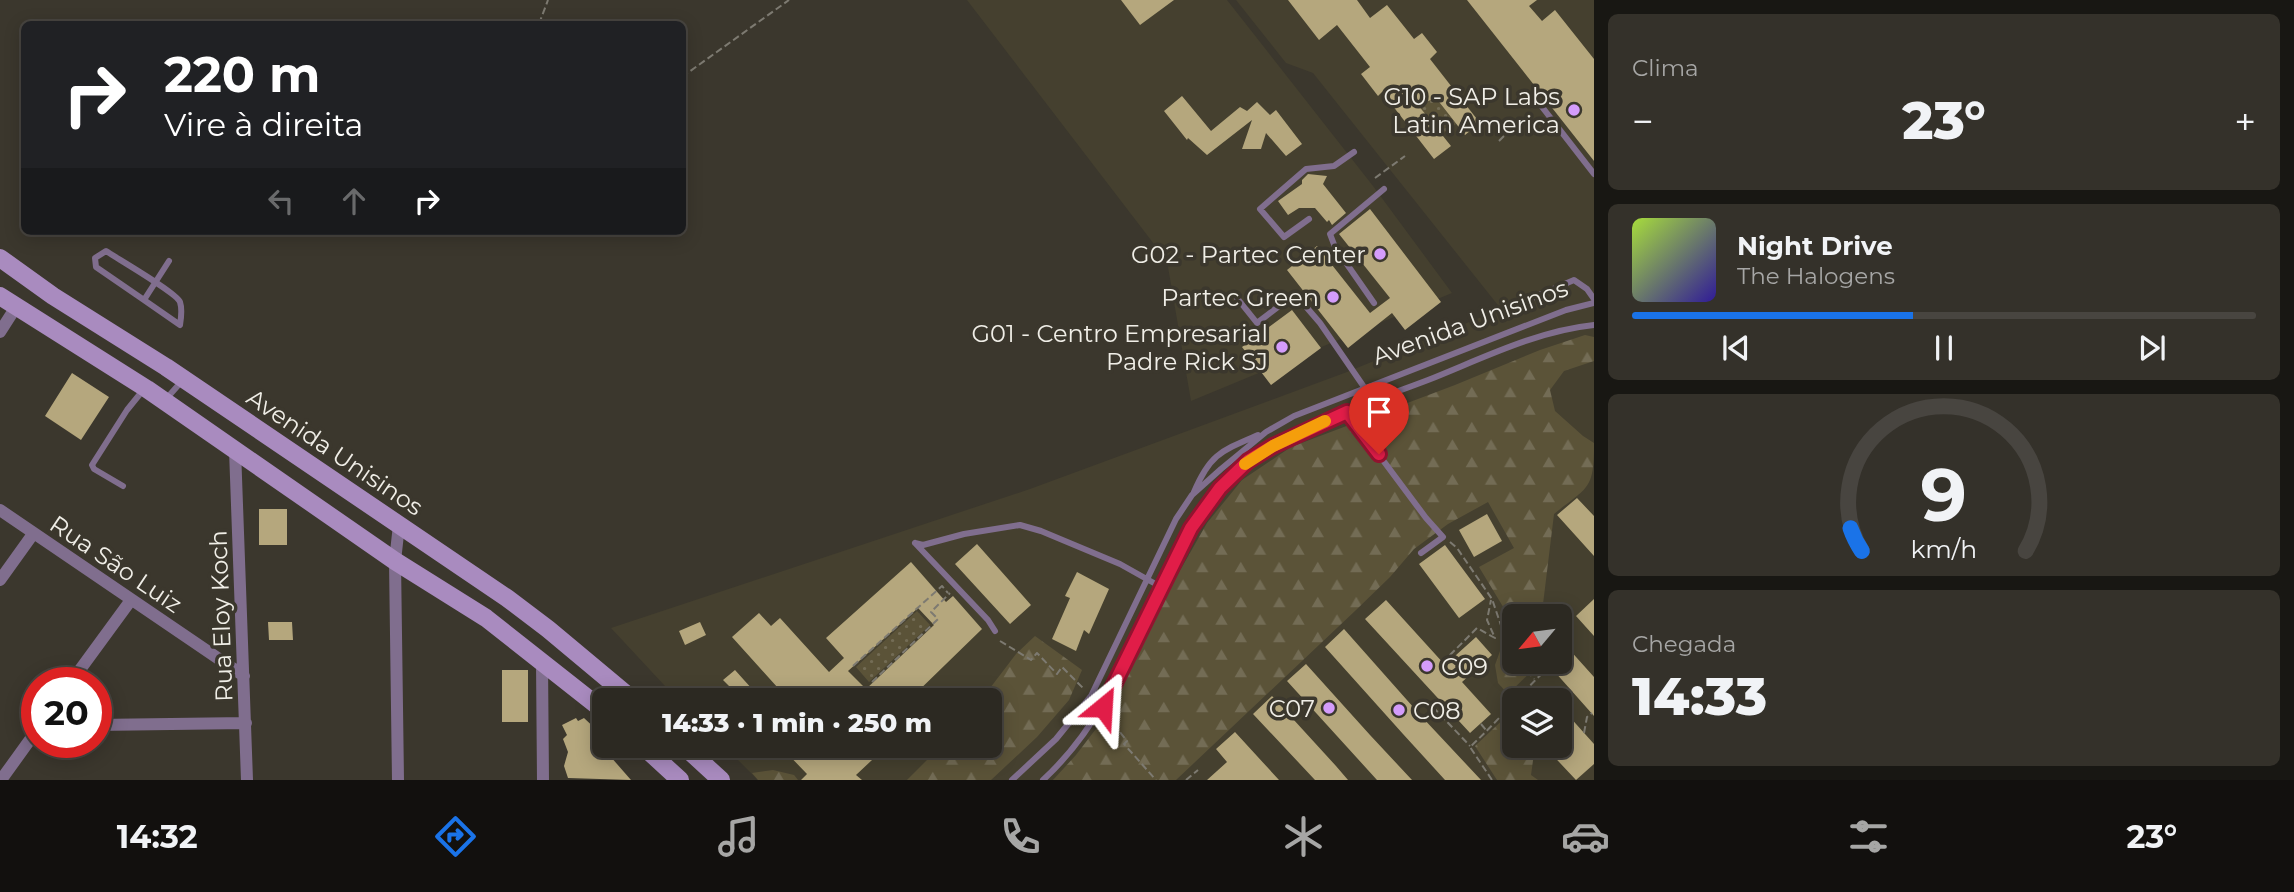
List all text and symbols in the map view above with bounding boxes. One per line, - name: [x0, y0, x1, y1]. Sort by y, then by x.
- text: 220 m: [164, 45, 320, 104]
- icon: right: [49, 49, 140, 140]
- text: Clima: [1632, 54, 1699, 82]
- place label: G10 - SAP Labs Latin America: [1383, 82, 1560, 139]
- text: 23°: [1902, 89, 1986, 152]
- text: −: [1632, 98, 1654, 145]
- text: +: [2234, 98, 2256, 145]
- marker: G10 - SAP Labs Latin America: [1566, 102, 1582, 118]
- text: Vire à direita: [164, 105, 363, 144]
- icon: left: [262, 182, 300, 220]
- icon: ahead: [335, 182, 373, 220]
- icon: right: [408, 182, 446, 220]
- text: Night Drive: [1737, 230, 1893, 262]
- place label: G02 - Partec Center: [1131, 240, 1366, 269]
- marker: G02 - Partec Center: [1372, 246, 1388, 262]
- text: The Halogens: [1737, 262, 1895, 290]
- street label: Avenida Unisinos: [1368, 273, 1572, 371]
- place label: Partec Green: [1161, 283, 1319, 312]
- marker: Partec Green: [1325, 289, 1341, 305]
- place label: G01 - Centro Empresarial Padre Rick SJ: [972, 319, 1268, 376]
- icon: previous: [1717, 329, 1755, 367]
- icon: pause: [1925, 329, 1963, 367]
- icon: next: [2133, 329, 2171, 367]
- marker: G01 - Centro Empresarial Padre Rick SJ: [1274, 339, 1290, 355]
- street label: Avenida Unisinos: [242, 382, 428, 522]
- pin: [1349, 382, 1409, 454]
- icon: arrive: [1360, 393, 1398, 431]
- text: 9: [1921, 451, 1967, 539]
- street label: Rua São Luiz: [44, 509, 188, 619]
- street label: Rua Eloy Koch: [204, 530, 238, 702]
- text: km/h: [1911, 534, 1977, 564]
- north arrow: [1502, 604, 1572, 674]
- map controls: [1502, 604, 1572, 758]
- text: Chegada: [1632, 630, 1736, 658]
- place label: C09: [1441, 652, 1488, 681]
- marker: C09: [1419, 658, 1435, 674]
- text: 14:33: [1632, 665, 1767, 728]
- speed limit sign: 20: [21, 667, 112, 758]
- position arrow: [1066, 670, 1140, 744]
- button: layers: [1502, 688, 1572, 758]
- place label: C07: [1269, 694, 1315, 723]
- place label: C08: [1413, 696, 1461, 725]
- marker: C07: [1321, 700, 1337, 716]
- marker: C08: [1391, 702, 1407, 718]
- text: 14:33 · 1 min · 250 m: [662, 707, 932, 739]
- icon: directions: [431, 812, 480, 861]
- icon: music: [714, 812, 763, 861]
- icon: phone: [996, 812, 1045, 861]
- icon: climate: [1279, 812, 1328, 861]
- icon: car: [1561, 812, 1610, 861]
- icon: filters: [1844, 812, 1893, 861]
- text: 14:32: [117, 817, 198, 856]
- text: 23°: [2126, 817, 2177, 856]

